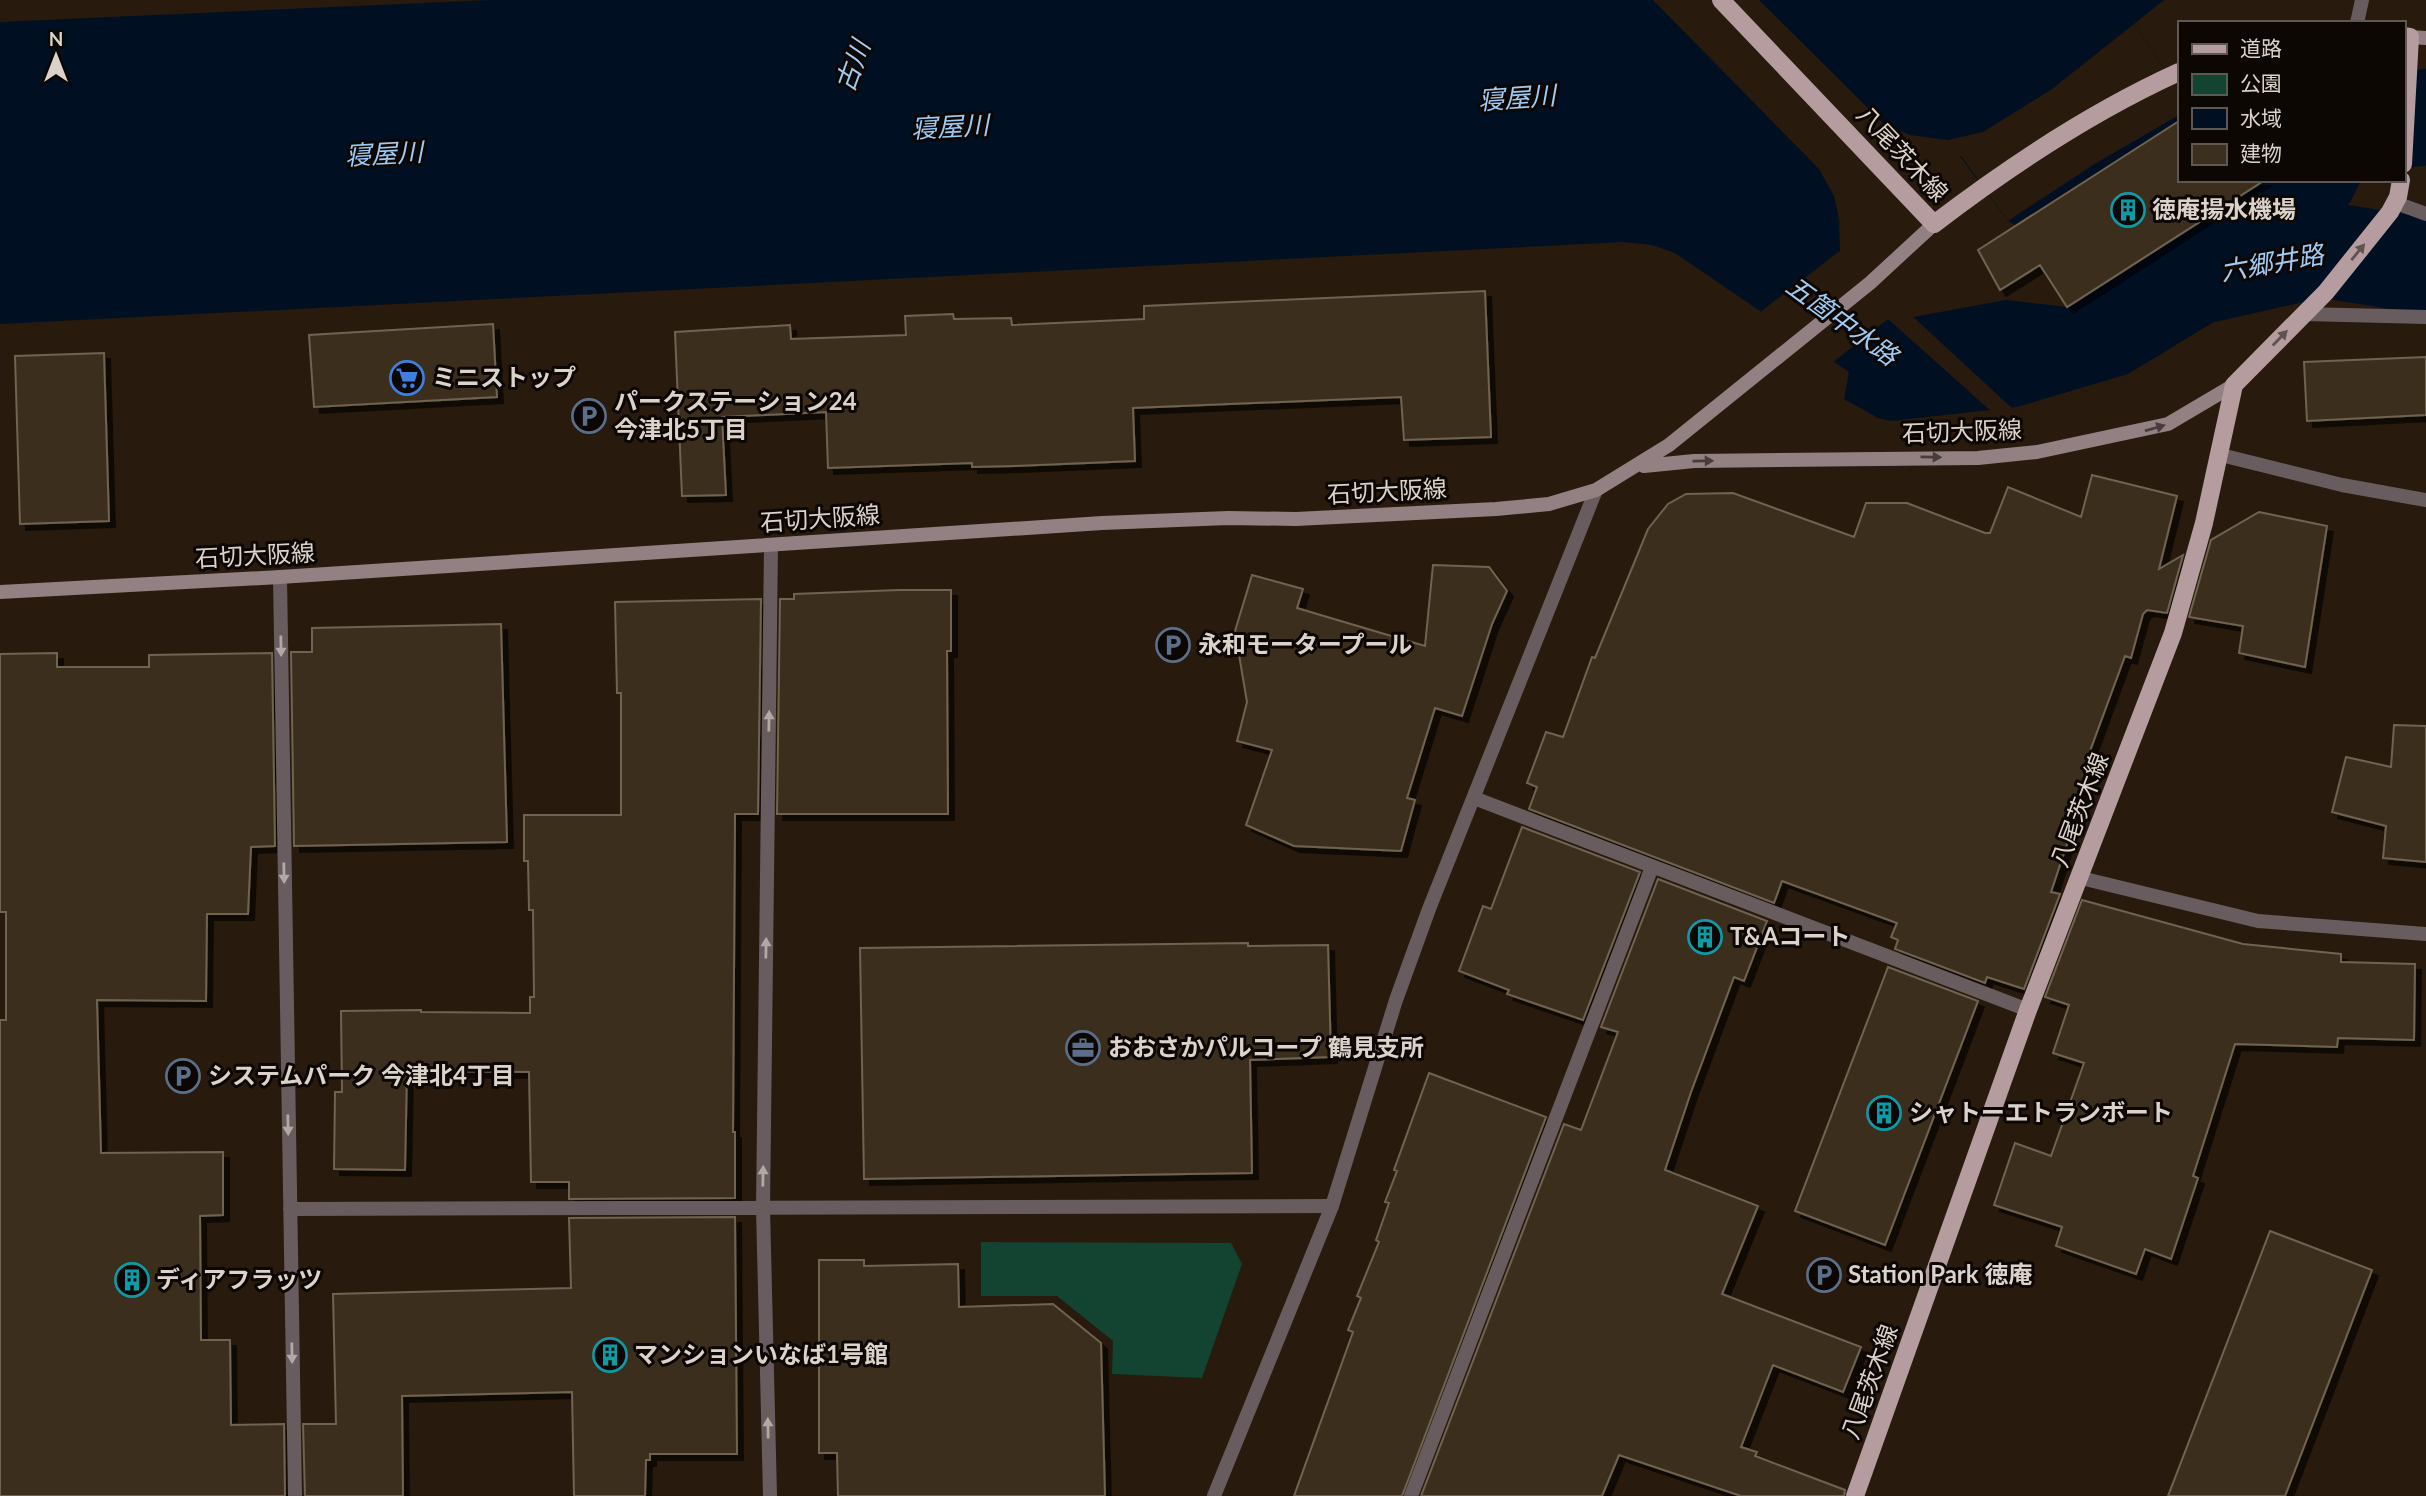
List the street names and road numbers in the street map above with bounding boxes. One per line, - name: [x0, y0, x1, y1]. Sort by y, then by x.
- street label: 八尾茨木線: [1852, 99, 1955, 207]
- street label: 石切大阪線: [1901, 414, 2022, 447]
- street label: 石切大阪線: [1326, 473, 1448, 508]
- street label: 石切大阪線: [759, 499, 881, 536]
- street label: 石切大阪線: [194, 537, 316, 572]
- street label: 八尾茨木線: [2044, 748, 2114, 871]
- street label: 八尾茨木線: [1834, 1320, 1903, 1443]

